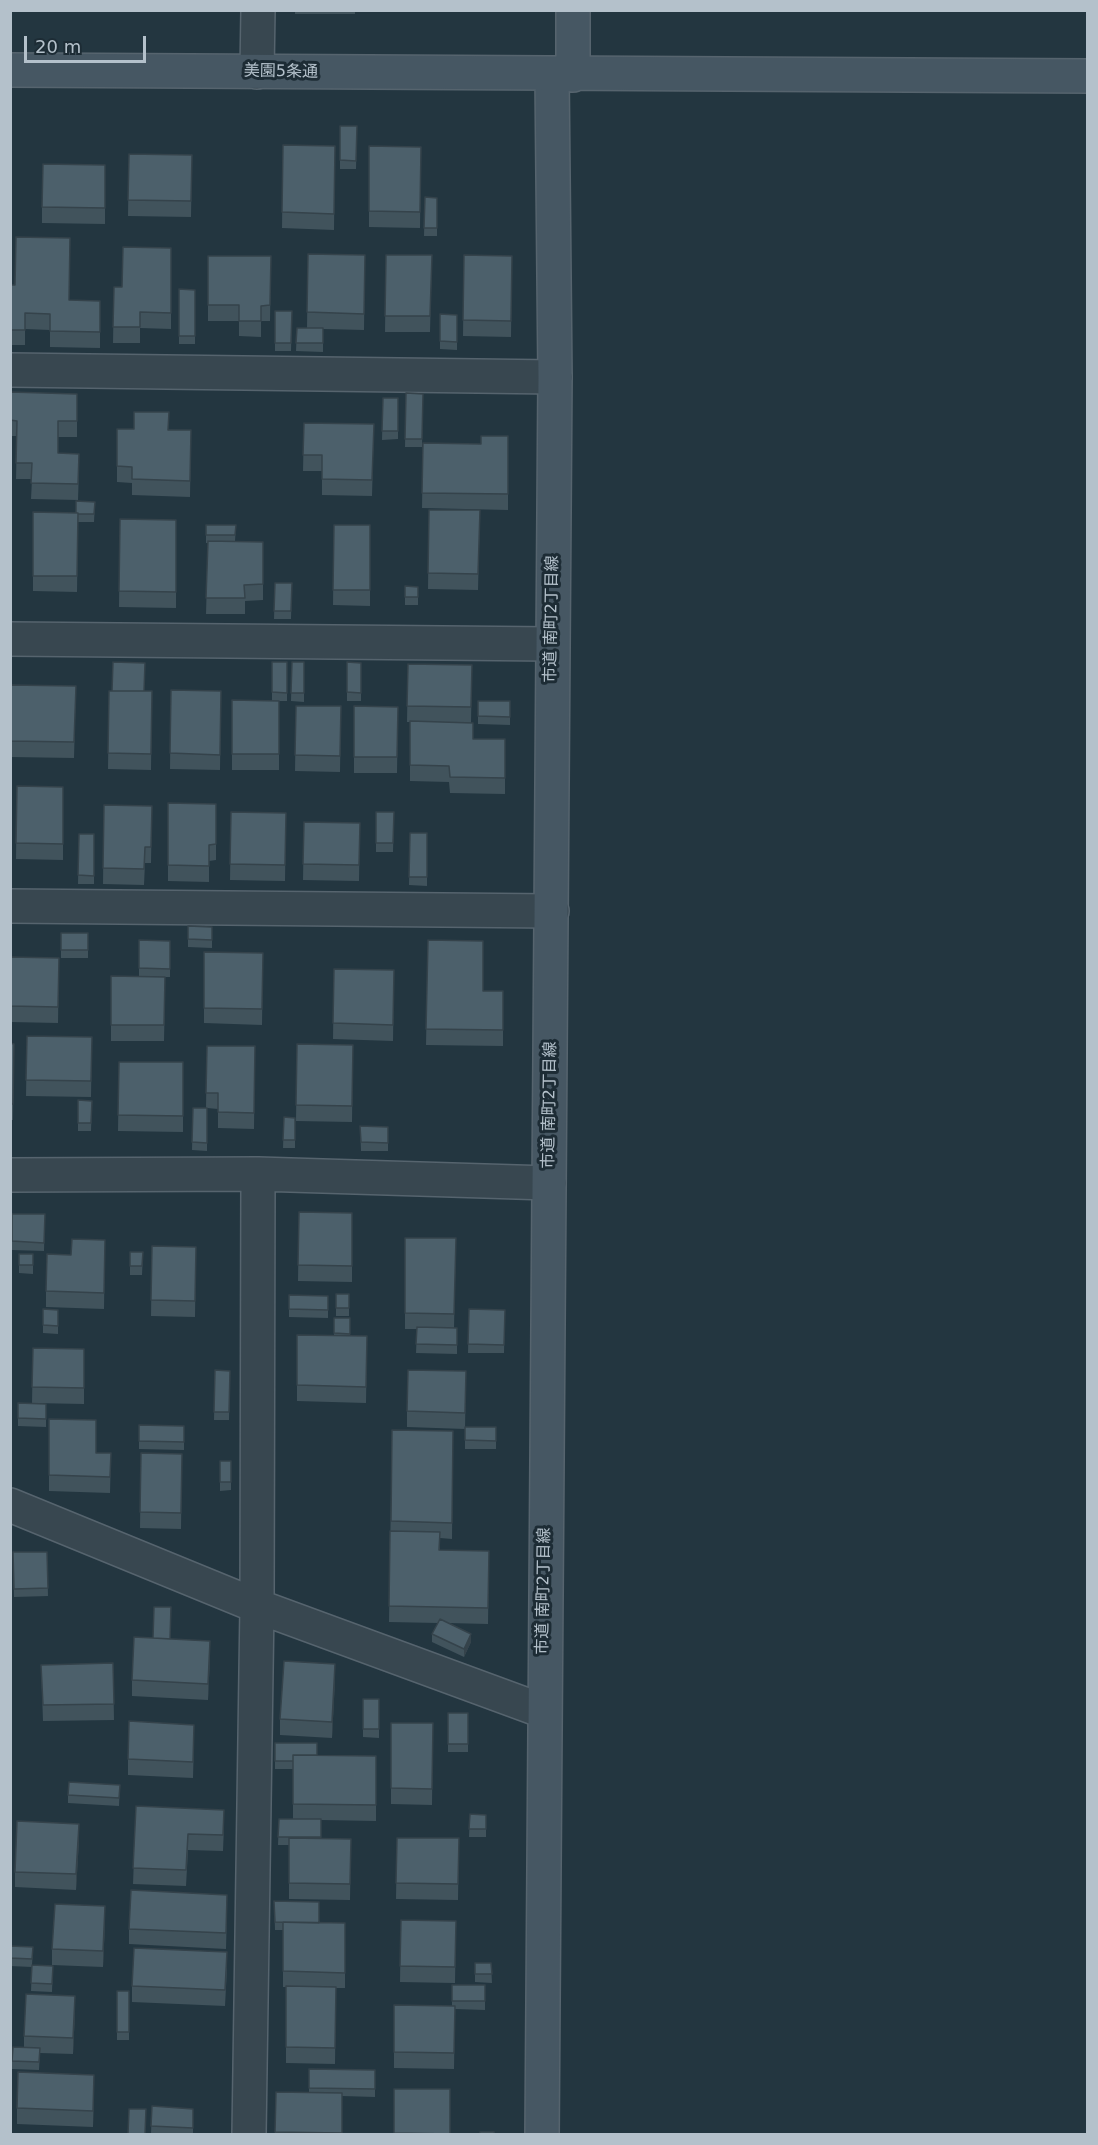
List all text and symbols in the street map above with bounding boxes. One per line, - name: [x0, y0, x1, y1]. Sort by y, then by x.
- scale bar: [27, 24, 148, 62]
- text: 20 m: [35, 36, 81, 57]
- street label: 美園5条通: [244, 62, 318, 82]
- street label: 市道 南町2丁目線: [541, 555, 563, 683]
- street label: 市道 南町2丁目線: [539, 1041, 561, 1169]
- street label: 市道 南町2丁目線: [533, 1527, 555, 1655]

